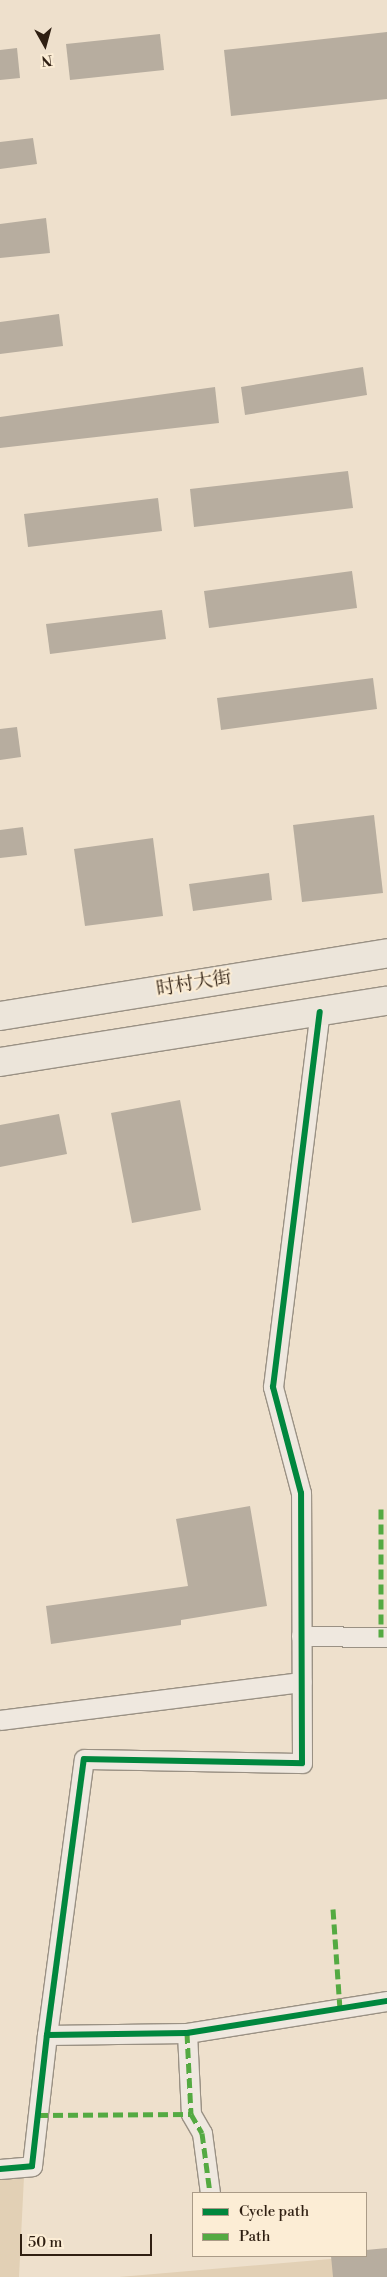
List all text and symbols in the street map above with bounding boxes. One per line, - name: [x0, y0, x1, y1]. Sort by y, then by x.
- north arrow: [20, 20, 70, 70]
- text: N: [40, 50, 53, 69]
- street label: 时村大街: [155, 967, 233, 1001]
- legend: [192, 2192, 367, 2257]
- text: Cycle path: [239, 2202, 309, 2221]
- scale bar: [22, 2224, 155, 2256]
- text: Path: [239, 2227, 271, 2246]
- text: 50 m: [28, 2233, 62, 2252]

